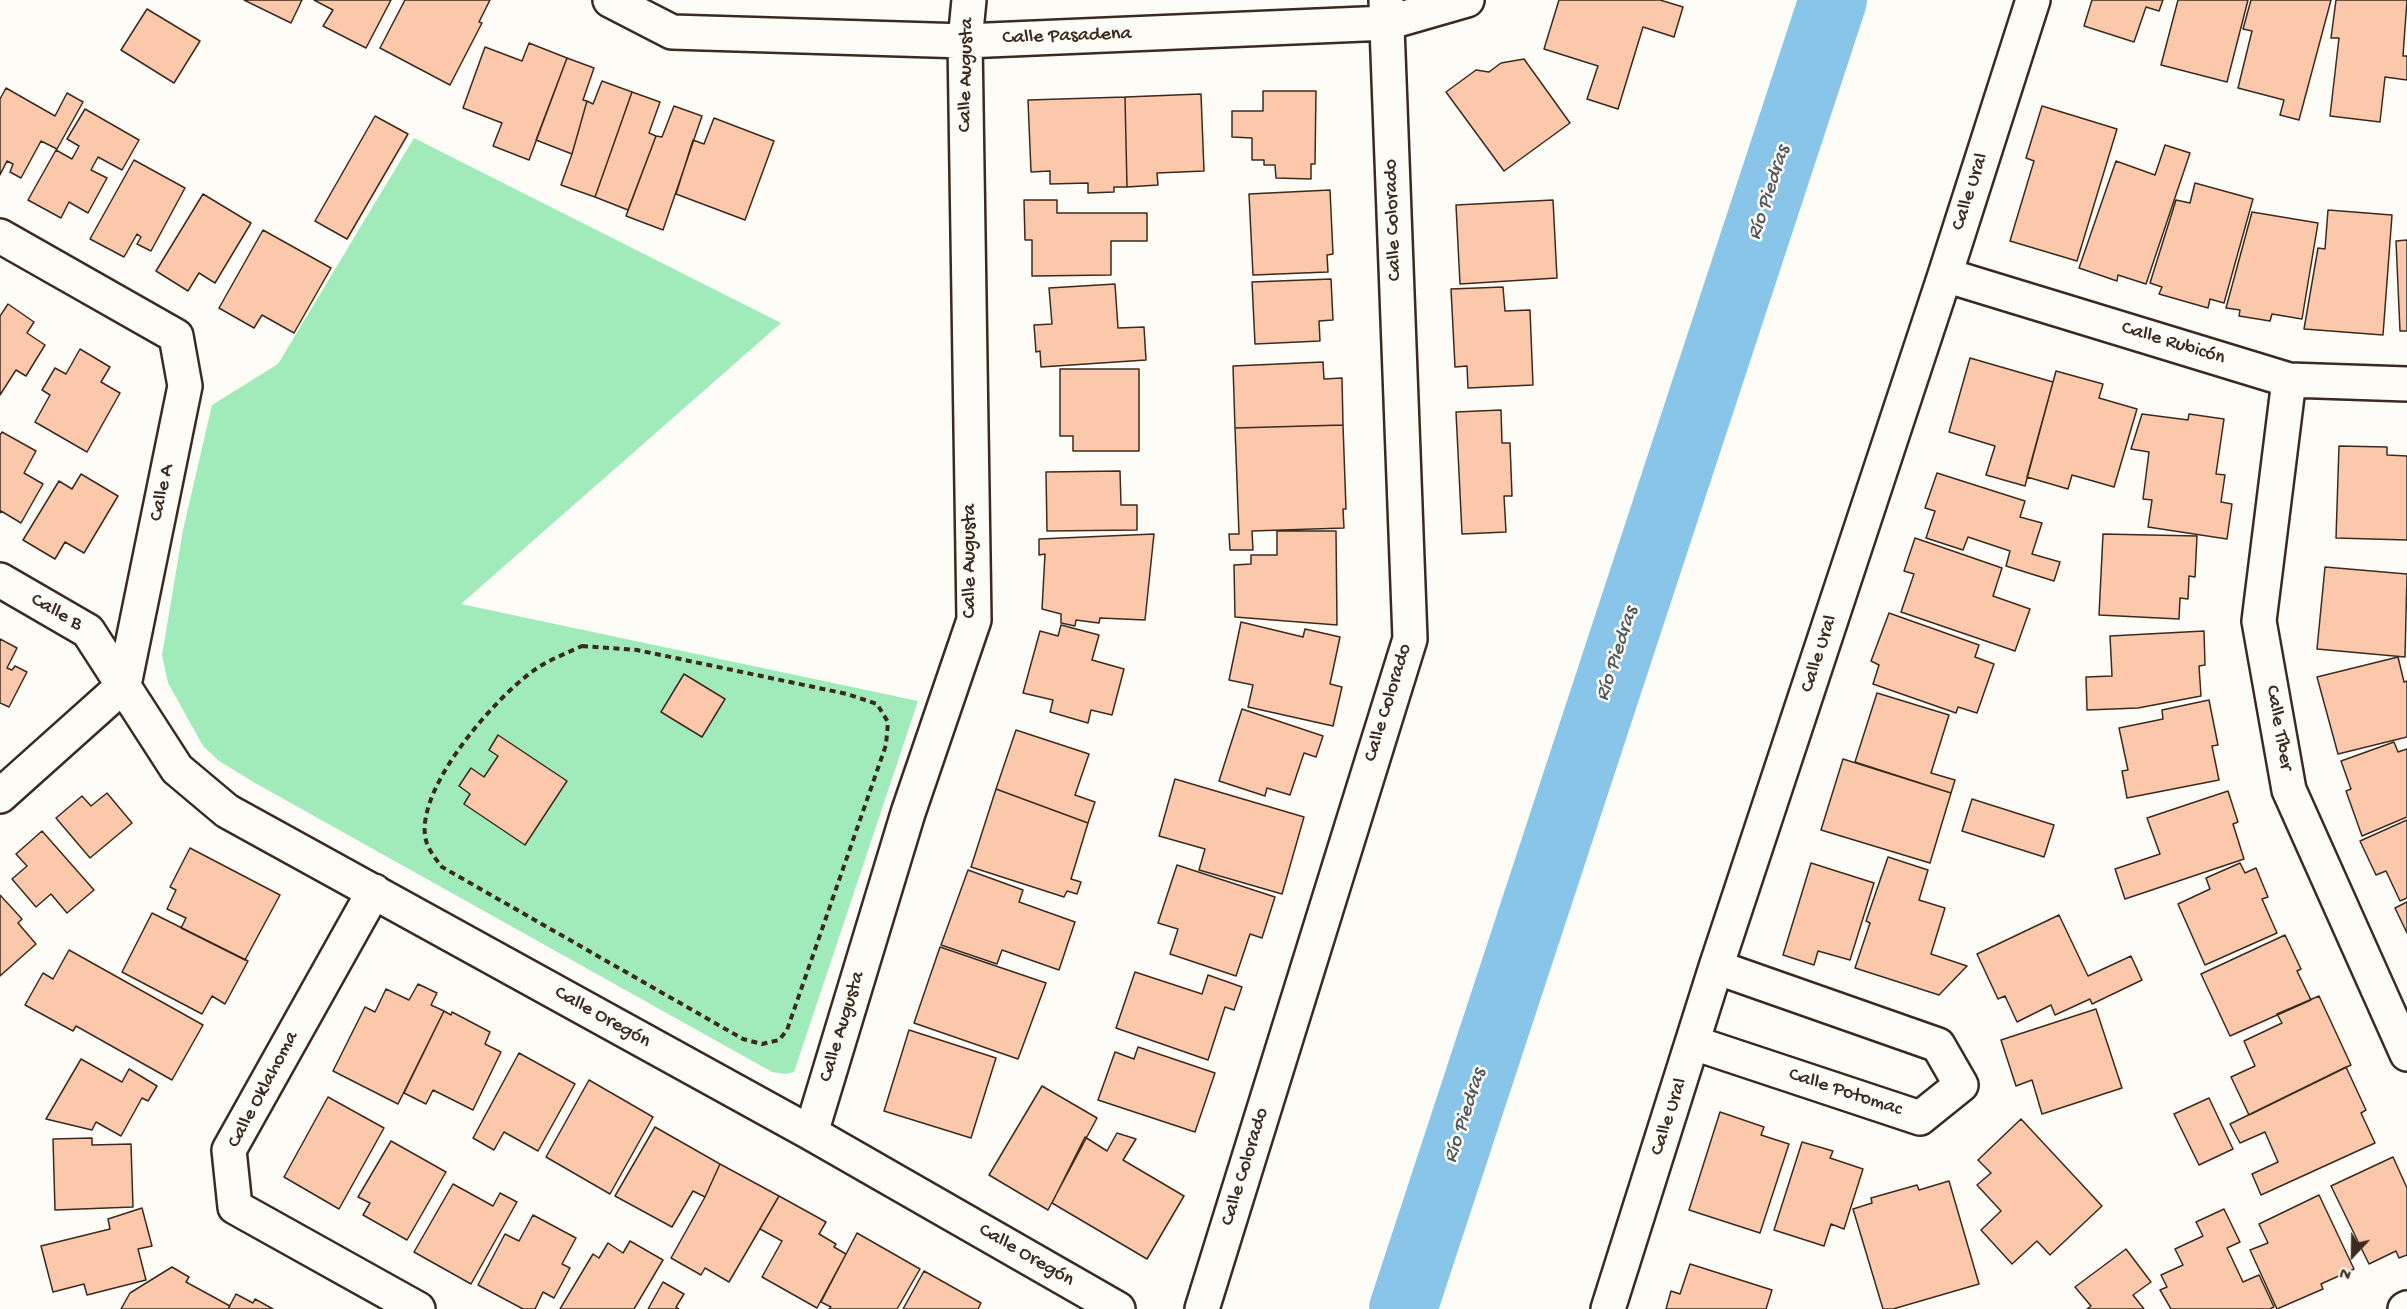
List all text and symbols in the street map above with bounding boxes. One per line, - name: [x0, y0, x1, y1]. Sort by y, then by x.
- street label: Calle Augusta: [954, 18, 980, 132]
- street label: Calle Pasadena: [1002, 23, 1132, 51]
- water label: Río Piedras: [1743, 143, 1797, 243]
- street label: Calle Ural: [1947, 150, 1995, 234]
- street label: Calle Colorado: [1380, 159, 1408, 281]
- street label: Calle Rubicón: [2118, 317, 2228, 371]
- street label: Calle A: [145, 462, 181, 524]
- street label: Calle Augusta: [959, 504, 983, 618]
- street label: Calle B: [26, 589, 86, 637]
- water label: Río Piedras: [1591, 604, 1645, 704]
- street label: Calle Ural: [1796, 612, 1844, 696]
- street label: Calle Colorado: [1360, 641, 1418, 765]
- street label: Calle Tíber: [2259, 684, 2297, 772]
- street label: Calle Augusta: [815, 969, 871, 1085]
- street label: Calle Oregón: [550, 982, 654, 1054]
- street label: Calle Oklahoma: [223, 1028, 305, 1152]
- street label: Calle Potomac: [1785, 1063, 1905, 1123]
- water label: Río Piedras: [1439, 1066, 1493, 1166]
- street label: Calle Ural: [1646, 1075, 1694, 1159]
- street label: Calle Colorado: [1217, 1105, 1275, 1229]
- street label: Calle Oregón: [974, 1219, 1078, 1293]
- north arrow: [2323, 1225, 2383, 1285]
- text: N: [2338, 1261, 2354, 1283]

